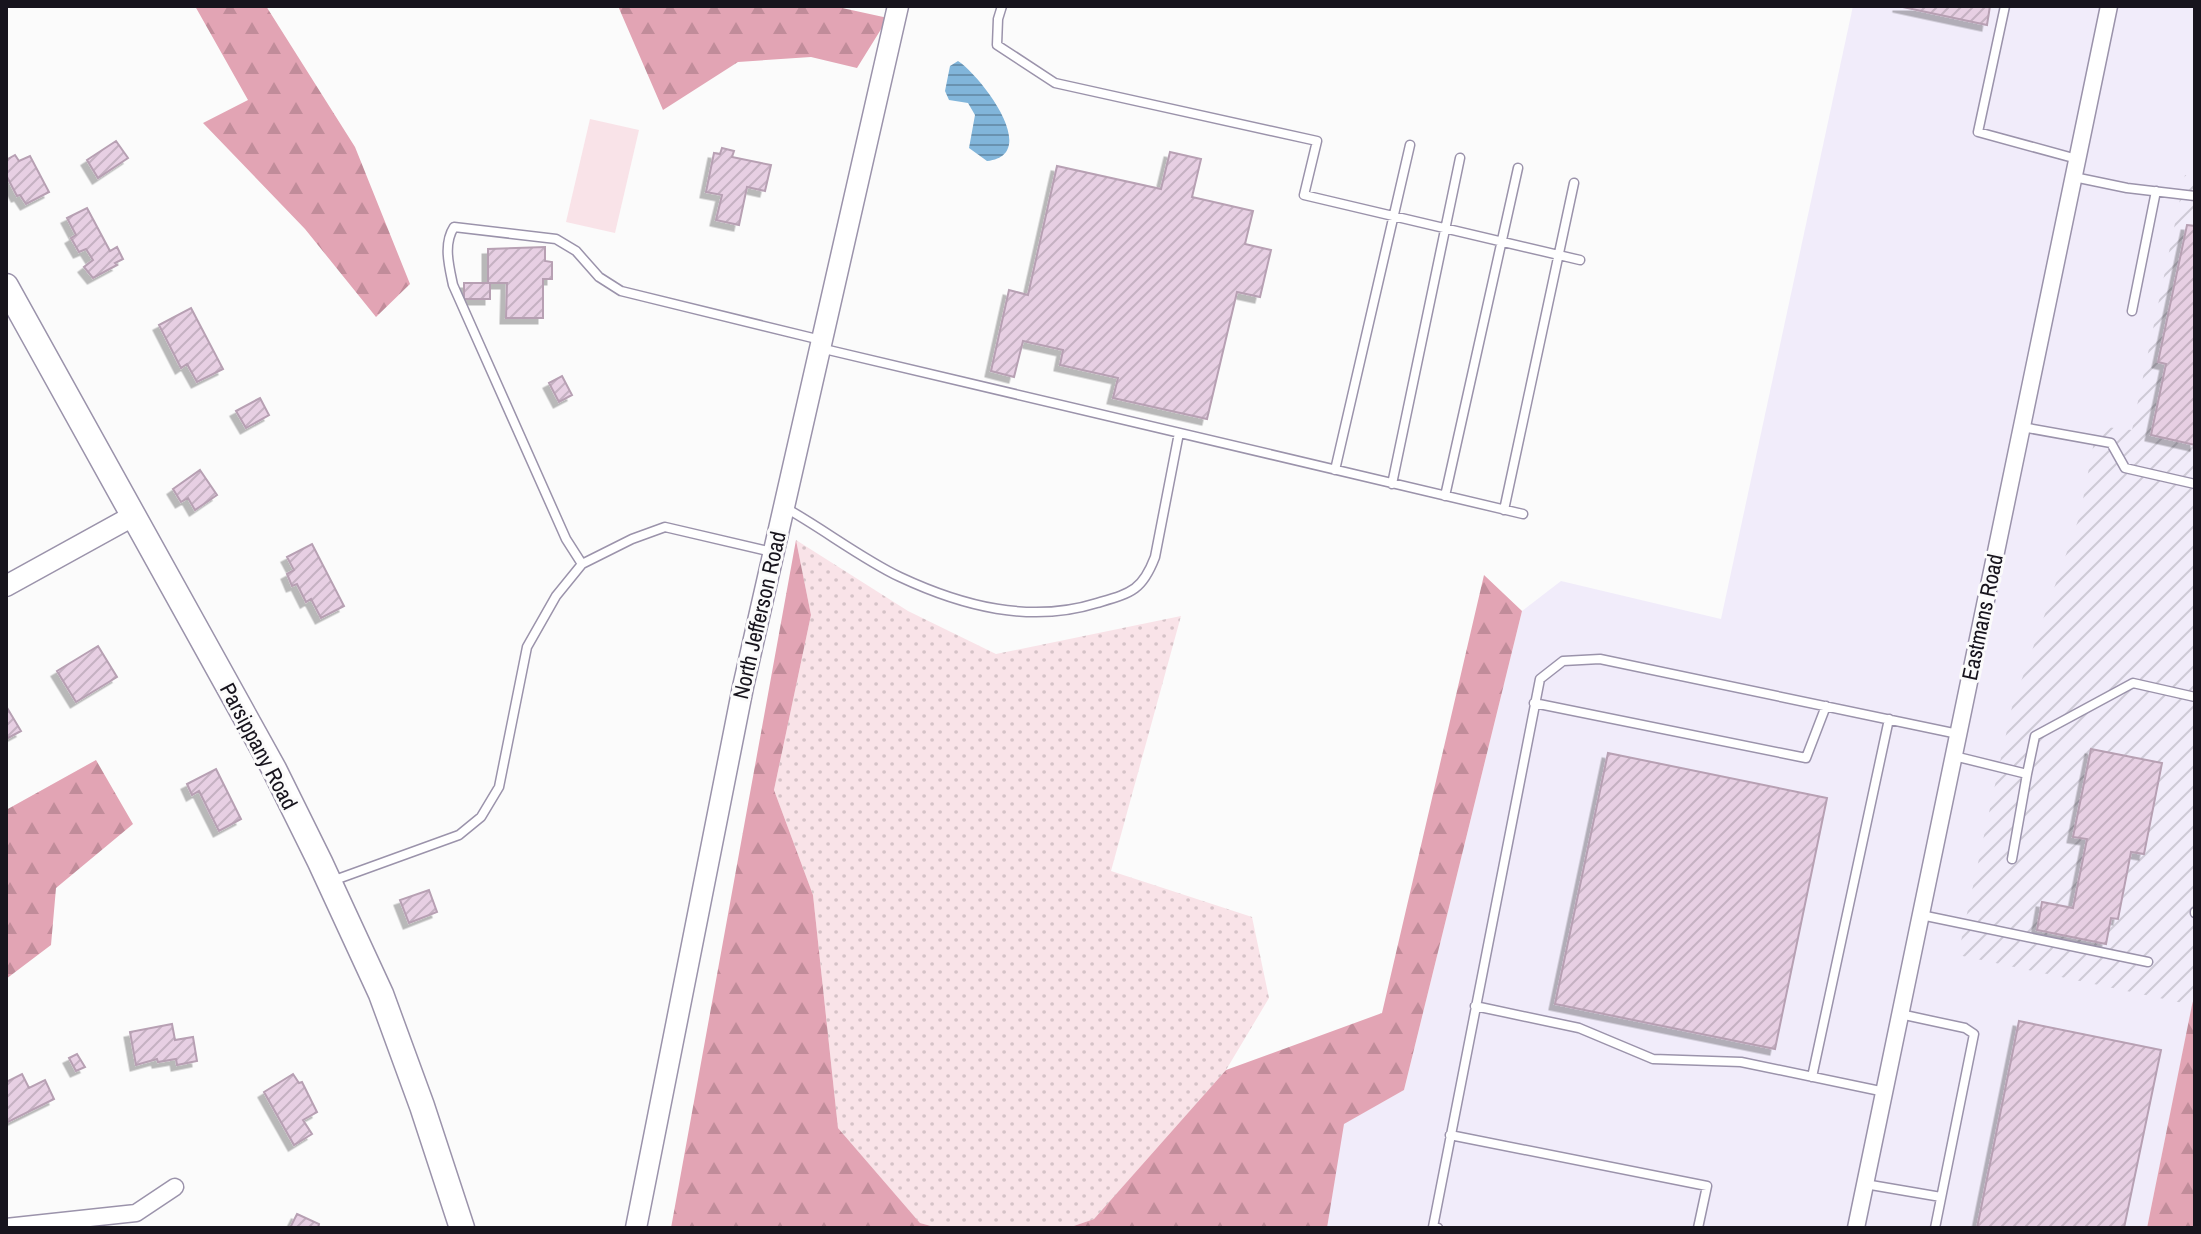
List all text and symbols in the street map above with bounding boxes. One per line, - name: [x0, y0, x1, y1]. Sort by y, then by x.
- street label: North Jefferson Road: [725, 528, 793, 702]
- street label: Eastmans Road: [1954, 551, 2010, 683]
- street label: Parsippany Road: [213, 677, 305, 815]

